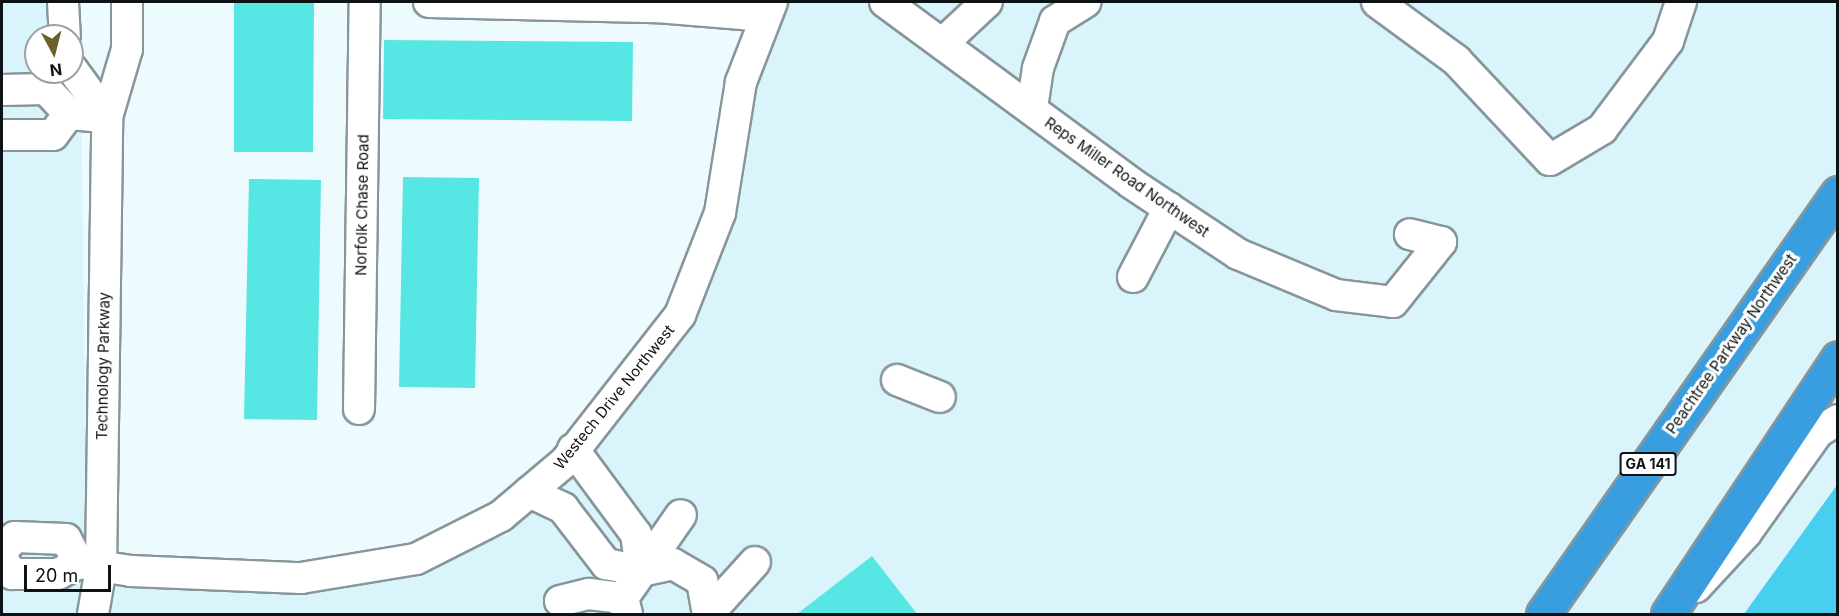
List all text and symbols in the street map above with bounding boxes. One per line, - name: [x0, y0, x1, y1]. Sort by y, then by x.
- north arrow: [24, 24, 84, 84]
- text: N: [49, 59, 63, 81]
- street label: Reps Miller Road Northwest: [1041, 113, 1213, 241]
- street label: Norfolk Chase Road: [352, 134, 372, 276]
- street label: Peachtree Parkway Northwest: [1662, 251, 1800, 437]
- street label: Technology Parkway: [93, 292, 113, 440]
- street label: Westech Drive Northwest: [550, 321, 678, 473]
- road number: GA 141: [1620, 453, 1676, 475]
- scale bar: [27, 553, 114, 591]
- text: 20 m: [35, 565, 78, 586]

